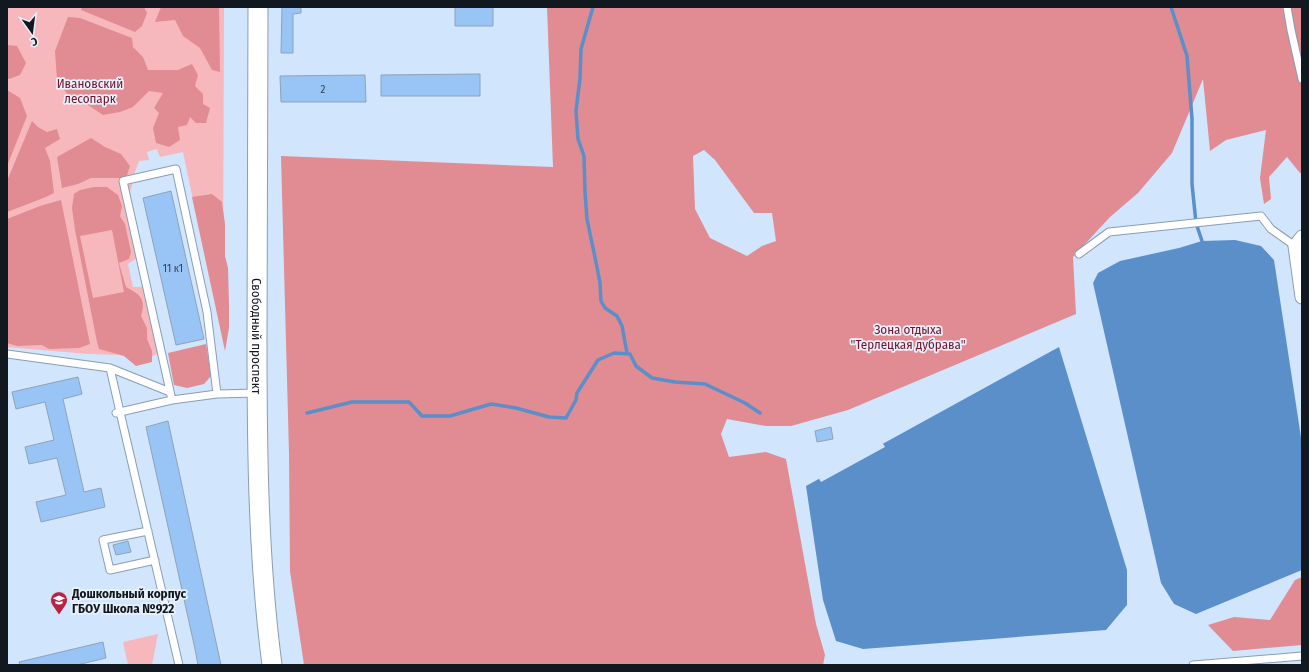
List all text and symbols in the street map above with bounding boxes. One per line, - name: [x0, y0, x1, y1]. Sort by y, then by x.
- north arrow: [12, 12, 52, 52]
- text: С: [30, 34, 39, 48]
- park label: Ивановский лесопарк: [57, 76, 123, 106]
- house number: 2: [321, 83, 326, 96]
- house number: 11 к1: [163, 262, 183, 275]
- street label: Свободный проспект: [249, 278, 265, 395]
- park label: Зона отдыха "Терлецкая дубрава": [850, 322, 966, 352]
- place label: Дошкольный корпус ГБОУ Школа №922: [71, 586, 187, 616]
- school or university icon: Дошкольный корпус ГБОУ Школа №922: [49, 590, 69, 615]

